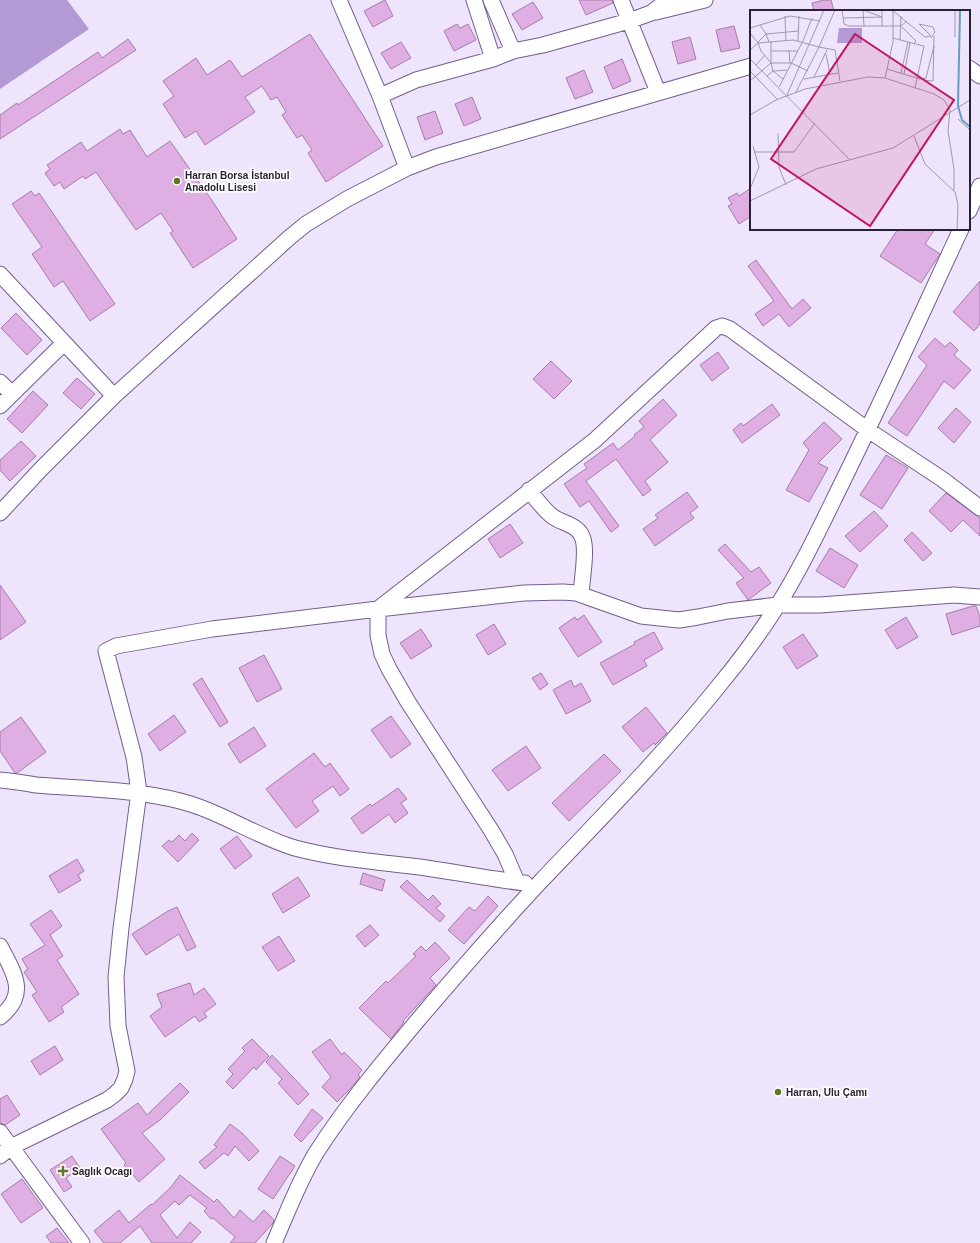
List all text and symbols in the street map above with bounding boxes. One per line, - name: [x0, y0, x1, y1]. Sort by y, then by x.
- inset map: [750, 10, 970, 230]
- place label: Harran Borsa İstanbul Anadolu Lisesi: [185, 169, 290, 193]
- marker: Harran Borsa İstanbul Anadolu Lisesi: [172, 176, 182, 186]
- marker: Harran, Ulu Çamı: [773, 1087, 783, 1097]
- place label: Harran, Ulu Çamı: [786, 1087, 867, 1098]
- marker: Saglık Ocagı: [57, 1165, 69, 1177]
- place label: Saglık Ocagı: [72, 1166, 132, 1177]

